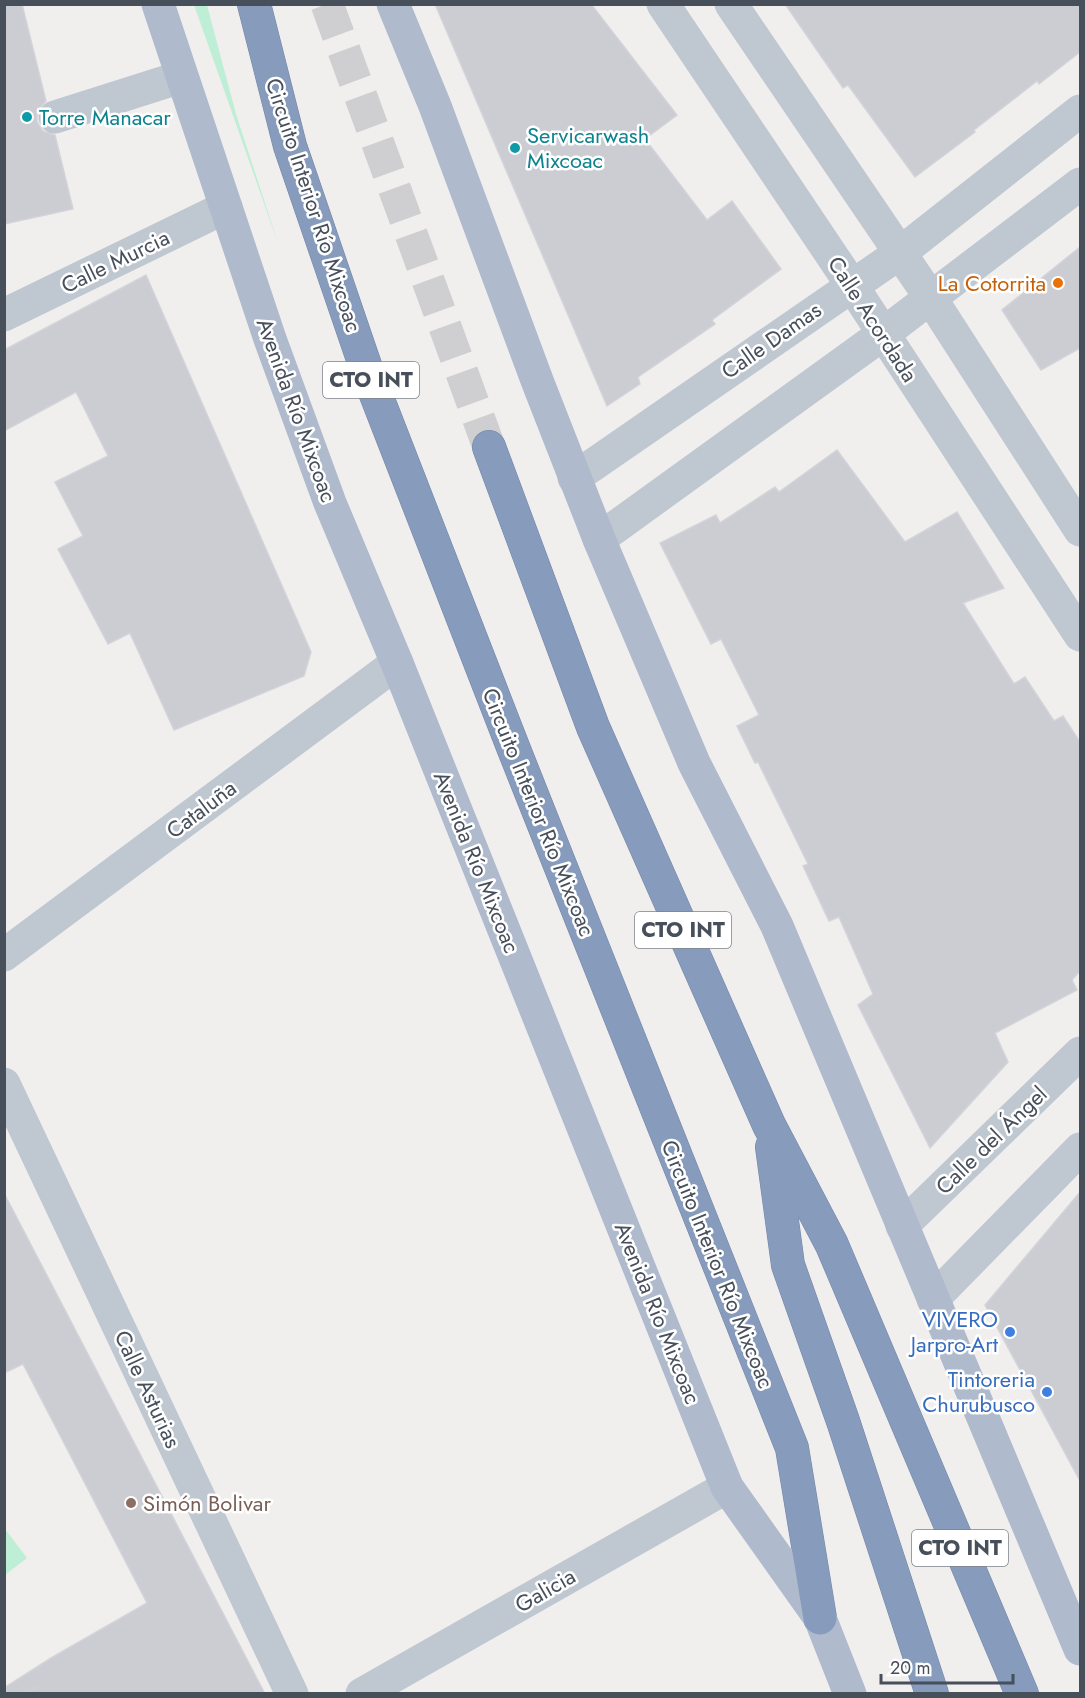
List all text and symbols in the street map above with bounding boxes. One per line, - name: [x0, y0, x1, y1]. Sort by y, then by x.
- street label: Circuito Interior Río Mixcoac: [258, 74, 370, 336]
- place label: Torre Manacar: [39, 101, 171, 133]
- marker: Torre Manacar: [20, 110, 34, 124]
- place label: Servicarwash Mixcoac: [527, 119, 649, 176]
- marker: Servicarwash Mixcoac: [508, 141, 522, 155]
- street label: Calle Murcia: [55, 221, 175, 301]
- street label: Calle Acordada: [820, 250, 926, 388]
- place label: La Cotorrita: [938, 267, 1046, 299]
- marker: La Cotorrita: [1051, 276, 1065, 290]
- street label: Calle Damas: [714, 294, 828, 386]
- street label: Avenida Río Mixcoac: [249, 313, 345, 507]
- road number: CTO INT: [323, 362, 419, 398]
- street label: Circuito Interior Río Mixcoac: [474, 683, 604, 941]
- street label: Avenida Río Mixcoac: [426, 766, 528, 958]
- street label: Cataluña: [159, 772, 243, 846]
- road number: CTO INT: [635, 912, 731, 948]
- street label: Calle del Ángel: [928, 1078, 1054, 1202]
- street label: Circuito Interior Río Mixcoac: [653, 1135, 783, 1393]
- street label: Avenida Río Mixcoac: [607, 1217, 709, 1409]
- place label: VIVERO Jarpro-Art: [908, 1303, 999, 1360]
- street label: Calle Asturias: [107, 1325, 189, 1453]
- marker: VIVERO Jarpro-Art: [1003, 1325, 1017, 1339]
- place label: Tintoreria Churubusco: [922, 1363, 1035, 1420]
- marker: Tintoreria Churubusco: [1040, 1385, 1054, 1399]
- place label: Simón Bolivar: [143, 1487, 271, 1519]
- marker: Simón Bolivar: [124, 1496, 138, 1510]
- road number: CTO INT: [912, 1530, 1008, 1566]
- street label: Galicia: [509, 1560, 581, 1620]
- scale bar: [881, 1647, 1013, 1685]
- text: 20 m: [890, 1655, 930, 1681]

